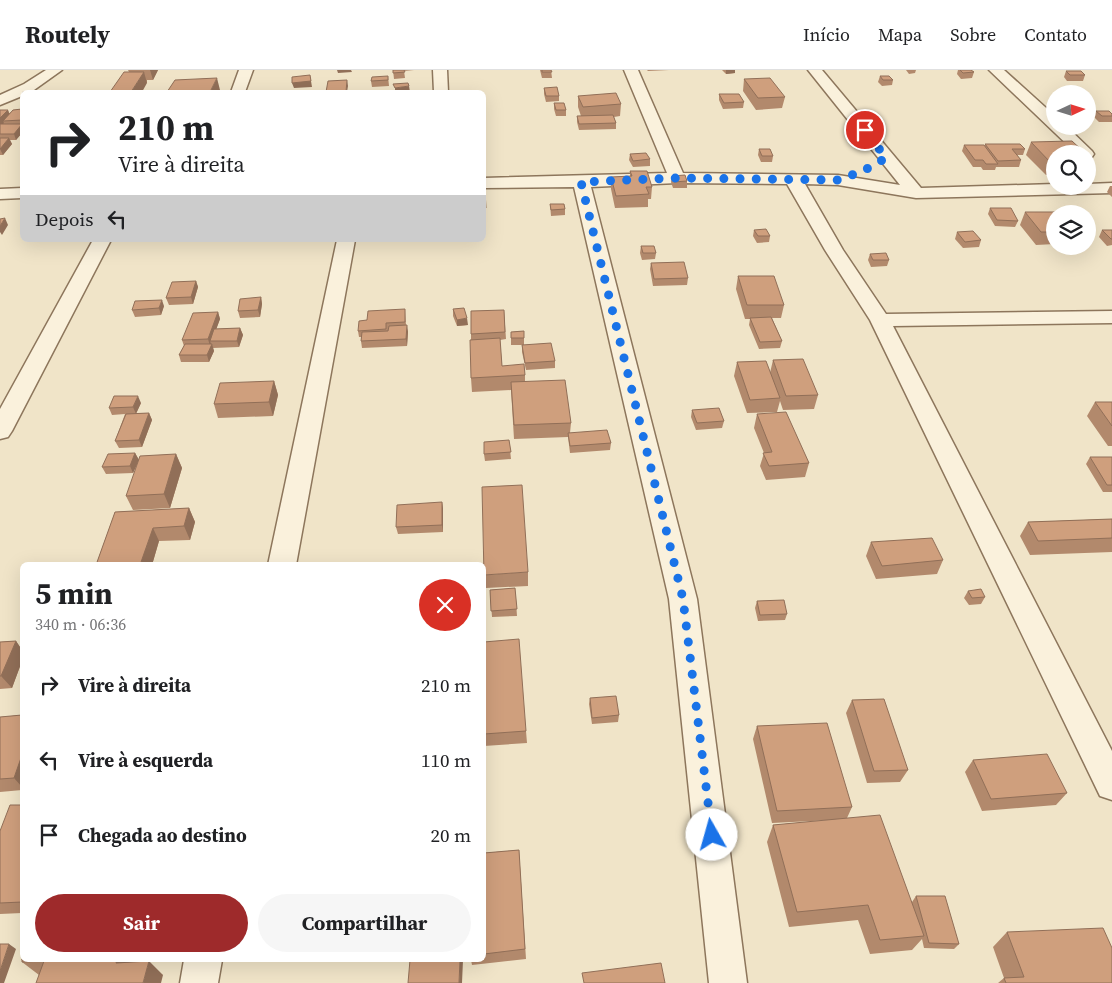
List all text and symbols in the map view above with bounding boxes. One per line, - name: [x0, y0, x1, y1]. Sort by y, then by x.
- text: Routely: [25, 18, 110, 51]
- text: Início: [803, 22, 850, 47]
- text: Mapa: [878, 22, 922, 47]
- text: Sobre: [950, 22, 996, 47]
- text: Contato: [1024, 22, 1087, 47]
- north arrow: [1046, 85, 1096, 135]
- map controls: [1046, 85, 1096, 255]
- text: 210 m: [118, 104, 214, 152]
- pin: [844, 109, 886, 151]
- icon: right: [35, 110, 100, 175]
- icon: arrive: [851, 116, 879, 144]
- button: search: [1046, 145, 1096, 195]
- text: Vire à direita: [118, 149, 245, 179]
- icon: left: [103, 205, 131, 233]
- button: layers: [1046, 205, 1096, 255]
- text: Depois: [35, 206, 93, 232]
- text: 5 min: [35, 573, 113, 614]
- button: close: [419, 579, 471, 631]
- text: 340 m · 06:36: [35, 613, 126, 635]
- icon: right: [35, 671, 63, 699]
- text: Vire à direita: [78, 672, 191, 698]
- text: 210 m: [421, 672, 471, 698]
- icon: left: [35, 746, 63, 774]
- text: Vire à esquerda: [78, 747, 213, 773]
- text: 110 m: [421, 747, 471, 773]
- position arrow: [685, 808, 737, 860]
- icon: arrive: [35, 821, 63, 849]
- text: Chegada ao destino: [78, 822, 247, 848]
- text: 20 m: [430, 822, 471, 848]
- button: Sair: [35, 894, 248, 952]
- button: Compartilhar: [258, 894, 471, 952]

